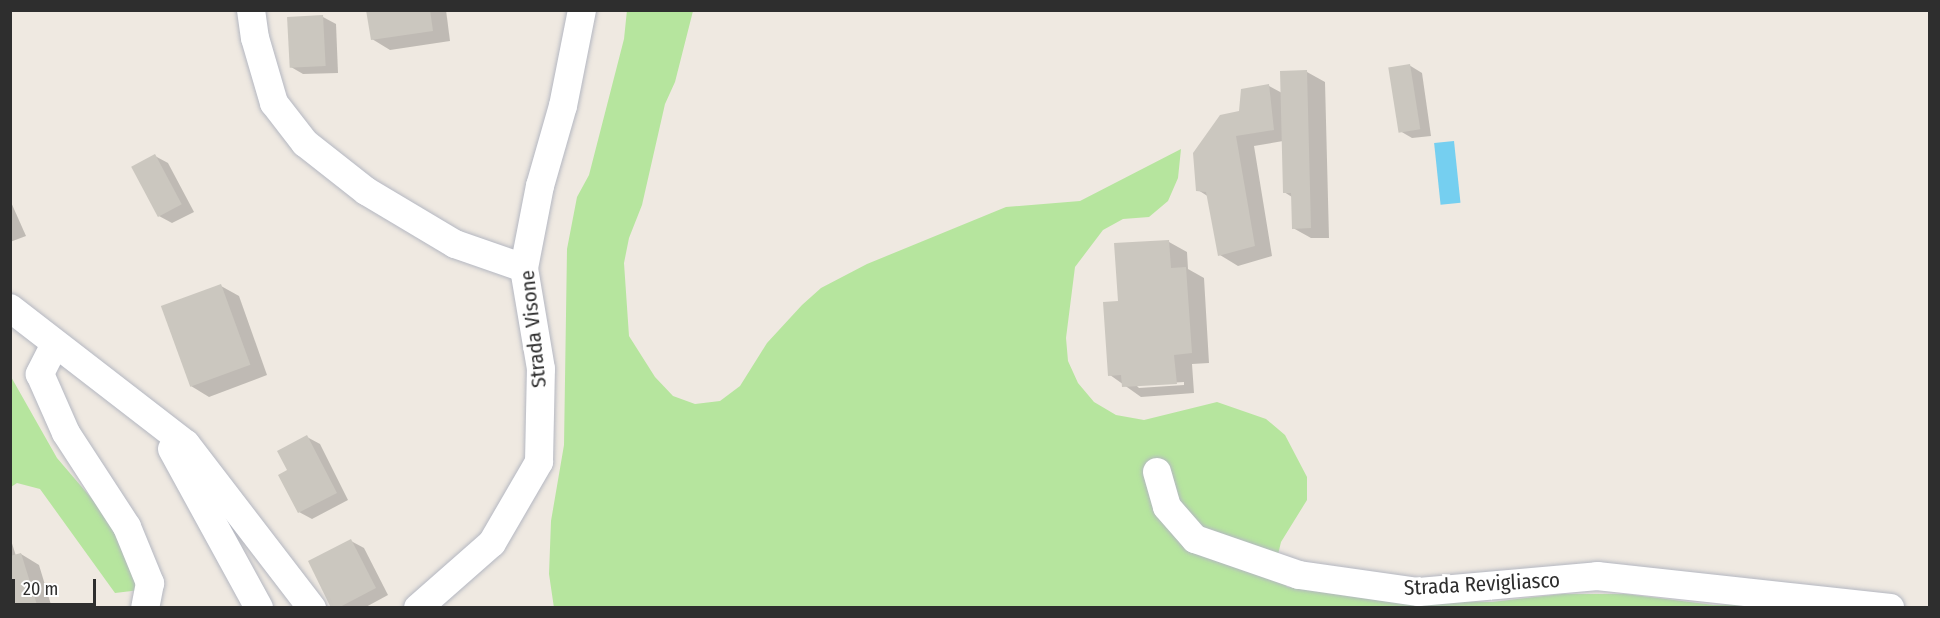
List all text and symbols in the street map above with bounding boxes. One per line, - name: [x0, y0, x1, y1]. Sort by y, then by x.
- street label: Strada Visone: [514, 269, 552, 389]
- scale bar: [15, 567, 99, 605]
- street label: Strada Revigliasco: [1403, 567, 1561, 601]
- text: 20 m: [23, 578, 58, 600]

